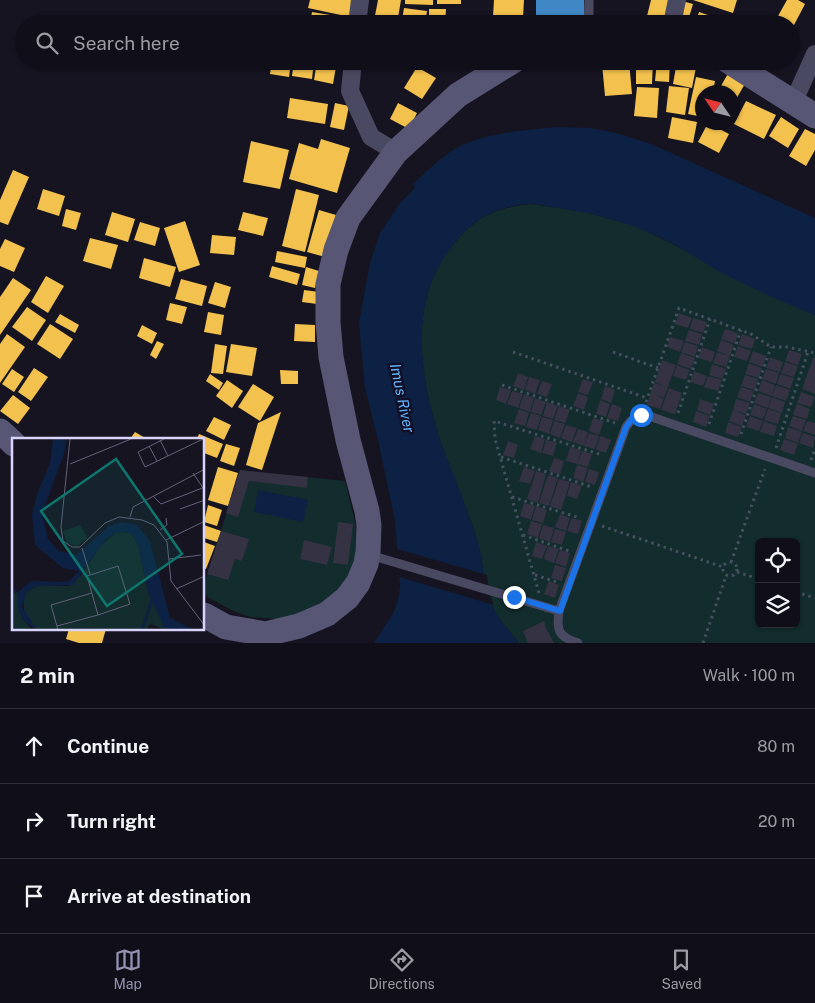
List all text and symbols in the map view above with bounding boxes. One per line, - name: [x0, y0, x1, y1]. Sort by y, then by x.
- search box: [15, 15, 800, 70]
- icon: search: [33, 29, 61, 57]
- text: Search here: [73, 32, 180, 54]
- north arrow: [695, 85, 740, 130]
- water label: Imus River: [387, 362, 418, 434]
- route start: [630, 404, 653, 427]
- inset map: [12, 438, 205, 630]
- map controls: [755, 538, 800, 628]
- button: locate: [755, 538, 800, 583]
- button: layers: [755, 583, 800, 628]
- route end: [503, 586, 526, 609]
- text: 2 min: [20, 663, 75, 688]
- text: Walk · 100 m: [703, 666, 795, 685]
- icon: ahead: [20, 732, 48, 760]
- text: Continue: [67, 735, 149, 757]
- text: 80 m: [757, 737, 795, 756]
- icon: right: [20, 807, 48, 835]
- text: Turn right: [67, 810, 156, 832]
- text: 20 m: [758, 812, 795, 831]
- icon: arrive: [20, 882, 48, 910]
- text: Arrive at destination: [67, 885, 251, 907]
- tab: Map: [113, 946, 142, 992]
- tab: Directions: [369, 946, 435, 992]
- tab: Saved: [661, 946, 702, 992]

